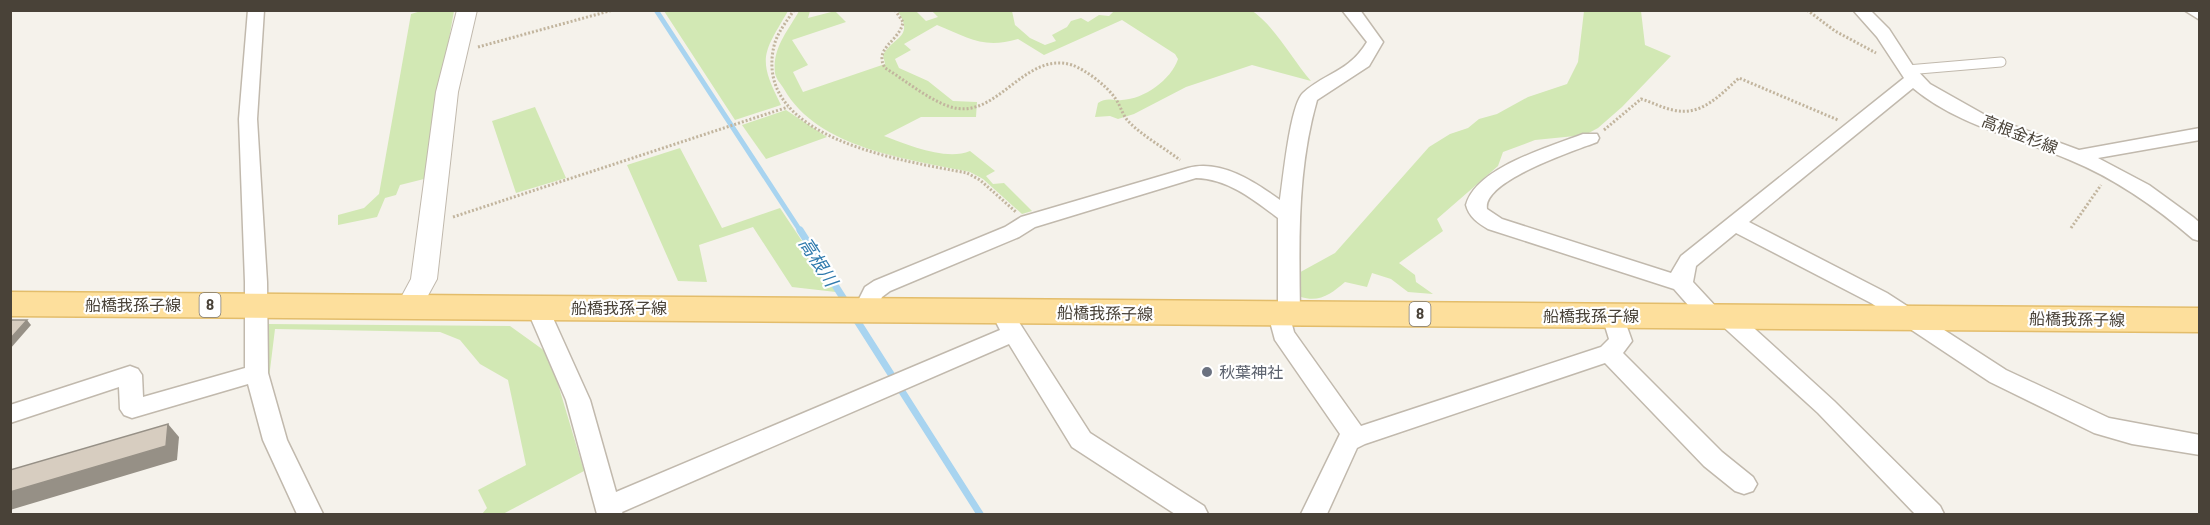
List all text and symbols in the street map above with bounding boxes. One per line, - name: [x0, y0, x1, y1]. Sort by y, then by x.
- street label: 高根金杉線: [1979, 110, 2061, 157]
- water label: 高根川: [795, 233, 844, 292]
- road number: 8: [200, 293, 220, 317]
- street label: 船橋我孫子線: [85, 295, 181, 314]
- street label: 船橋我孫子線: [571, 298, 667, 317]
- street label: 船橋我孫子線: [1057, 302, 1153, 323]
- road number: 8: [1410, 302, 1430, 326]
- street label: 船橋我孫子線: [1543, 306, 1639, 325]
- street label: 船橋我孫子線: [2029, 308, 2125, 329]
- place label: 秋葉神社: [1219, 362, 1283, 381]
- marker: 秋葉神社: [1200, 365, 1214, 379]

